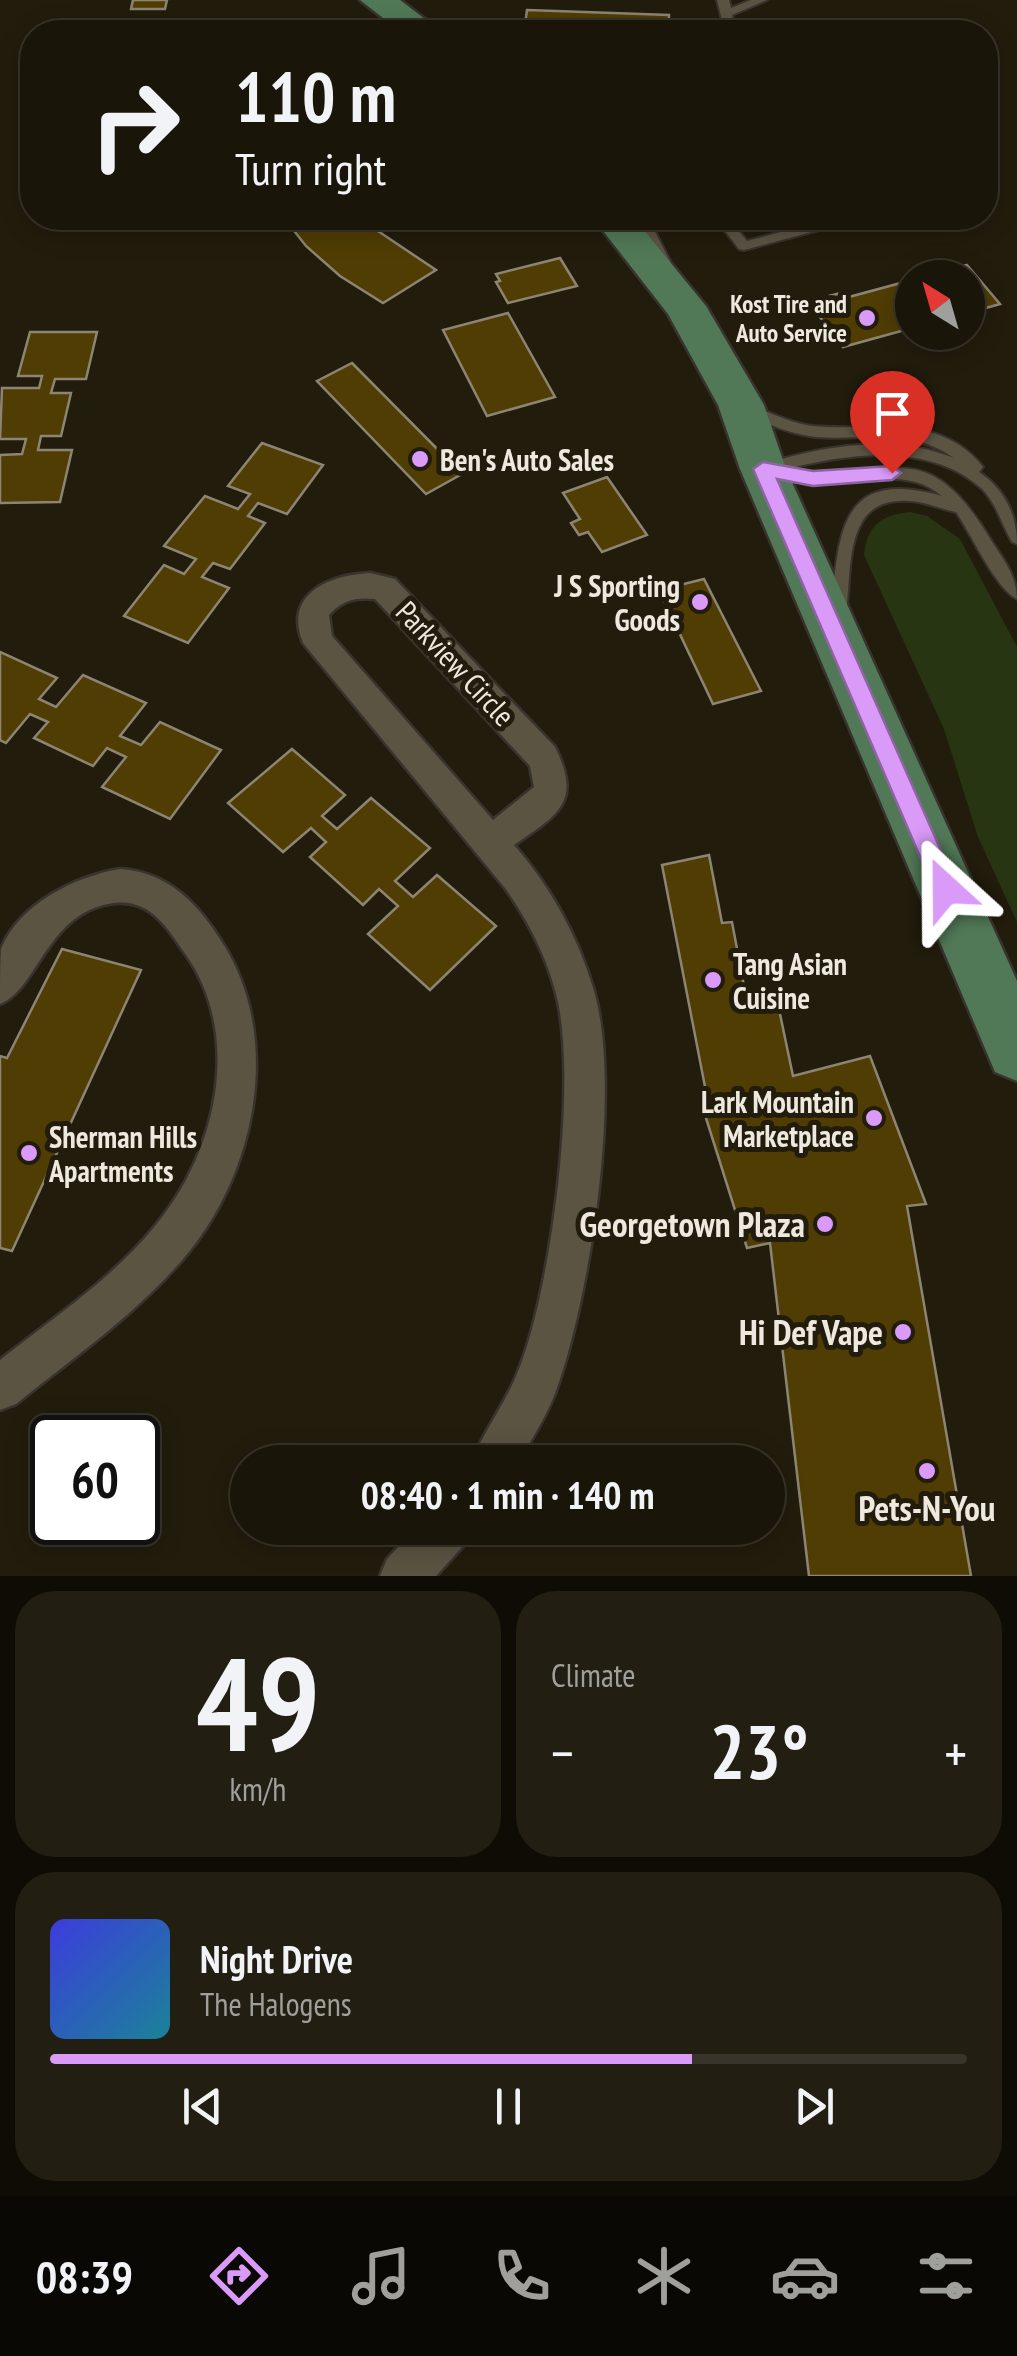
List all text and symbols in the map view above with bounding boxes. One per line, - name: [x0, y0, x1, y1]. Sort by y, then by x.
- text: 110 m: [235, 51, 396, 141]
- icon: right: [70, 60, 200, 190]
- text: Turn right: [235, 139, 386, 197]
- north arrow: [895, 260, 985, 350]
- map controls: [895, 260, 985, 350]
- place label: Kost Tire and Auto Service: [730, 288, 847, 349]
- marker: Kost Tire and Auto Service: [856, 307, 878, 329]
- pin: [850, 371, 935, 474]
- icon: arrive: [865, 386, 920, 441]
- place label: Ben's Auto Sales: [440, 440, 614, 479]
- marker: Ben's Auto Sales: [409, 448, 431, 470]
- place label: J S Sporting Goods: [553, 566, 680, 639]
- marker: J S Sporting Goods: [689, 591, 711, 613]
- street label: Parkview Circle: [388, 592, 524, 734]
- position arrow: [894, 837, 998, 941]
- place label: Tang Asian Cuisine: [733, 944, 847, 1017]
- marker: Tang Asian Cuisine: [702, 969, 724, 991]
- place label: Lark Mountain Marketplace: [701, 1082, 854, 1155]
- marker: Lark Mountain Marketplace: [863, 1107, 885, 1129]
- place label: Sherman Hills Apartments: [48, 1117, 197, 1190]
- marker: Sherman Hills Apartments: [18, 1142, 40, 1164]
- place label: Georgetown Plaza: [579, 1201, 805, 1247]
- marker: Georgetown Plaza: [814, 1213, 836, 1235]
- place label: Hi Def Vape: [739, 1309, 883, 1355]
- marker: Hi Def Vape: [892, 1321, 914, 1343]
- speed limit sign: 60: [30, 1415, 160, 1545]
- marker: Pets-N-You: [916, 1460, 938, 1482]
- text: 08:40 · 1 min · 140 m: [361, 1470, 654, 1519]
- place label: Pets-N-You: [859, 1485, 995, 1531]
- text: 49: [196, 1619, 320, 1787]
- text: Climate: [551, 1654, 635, 1696]
- text: 23°: [709, 1703, 809, 1800]
- text: −: [551, 1717, 574, 1788]
- text: +: [944, 1717, 967, 1788]
- text: km/h: [230, 1768, 286, 1810]
- text: Night Drive: [200, 1934, 353, 1983]
- text: The Halogens: [200, 1983, 352, 2025]
- icon: previous: [175, 2079, 230, 2134]
- icon: pause: [481, 2079, 536, 2134]
- icon: next: [787, 2079, 842, 2134]
- icon: directions: [204, 2241, 274, 2311]
- icon: music: [346, 2241, 416, 2311]
- icon: phone: [487, 2241, 557, 2311]
- icon: climate: [629, 2241, 699, 2311]
- icon: car: [770, 2241, 840, 2311]
- icon: filters: [911, 2241, 981, 2311]
- text: 08:39: [36, 2247, 133, 2305]

